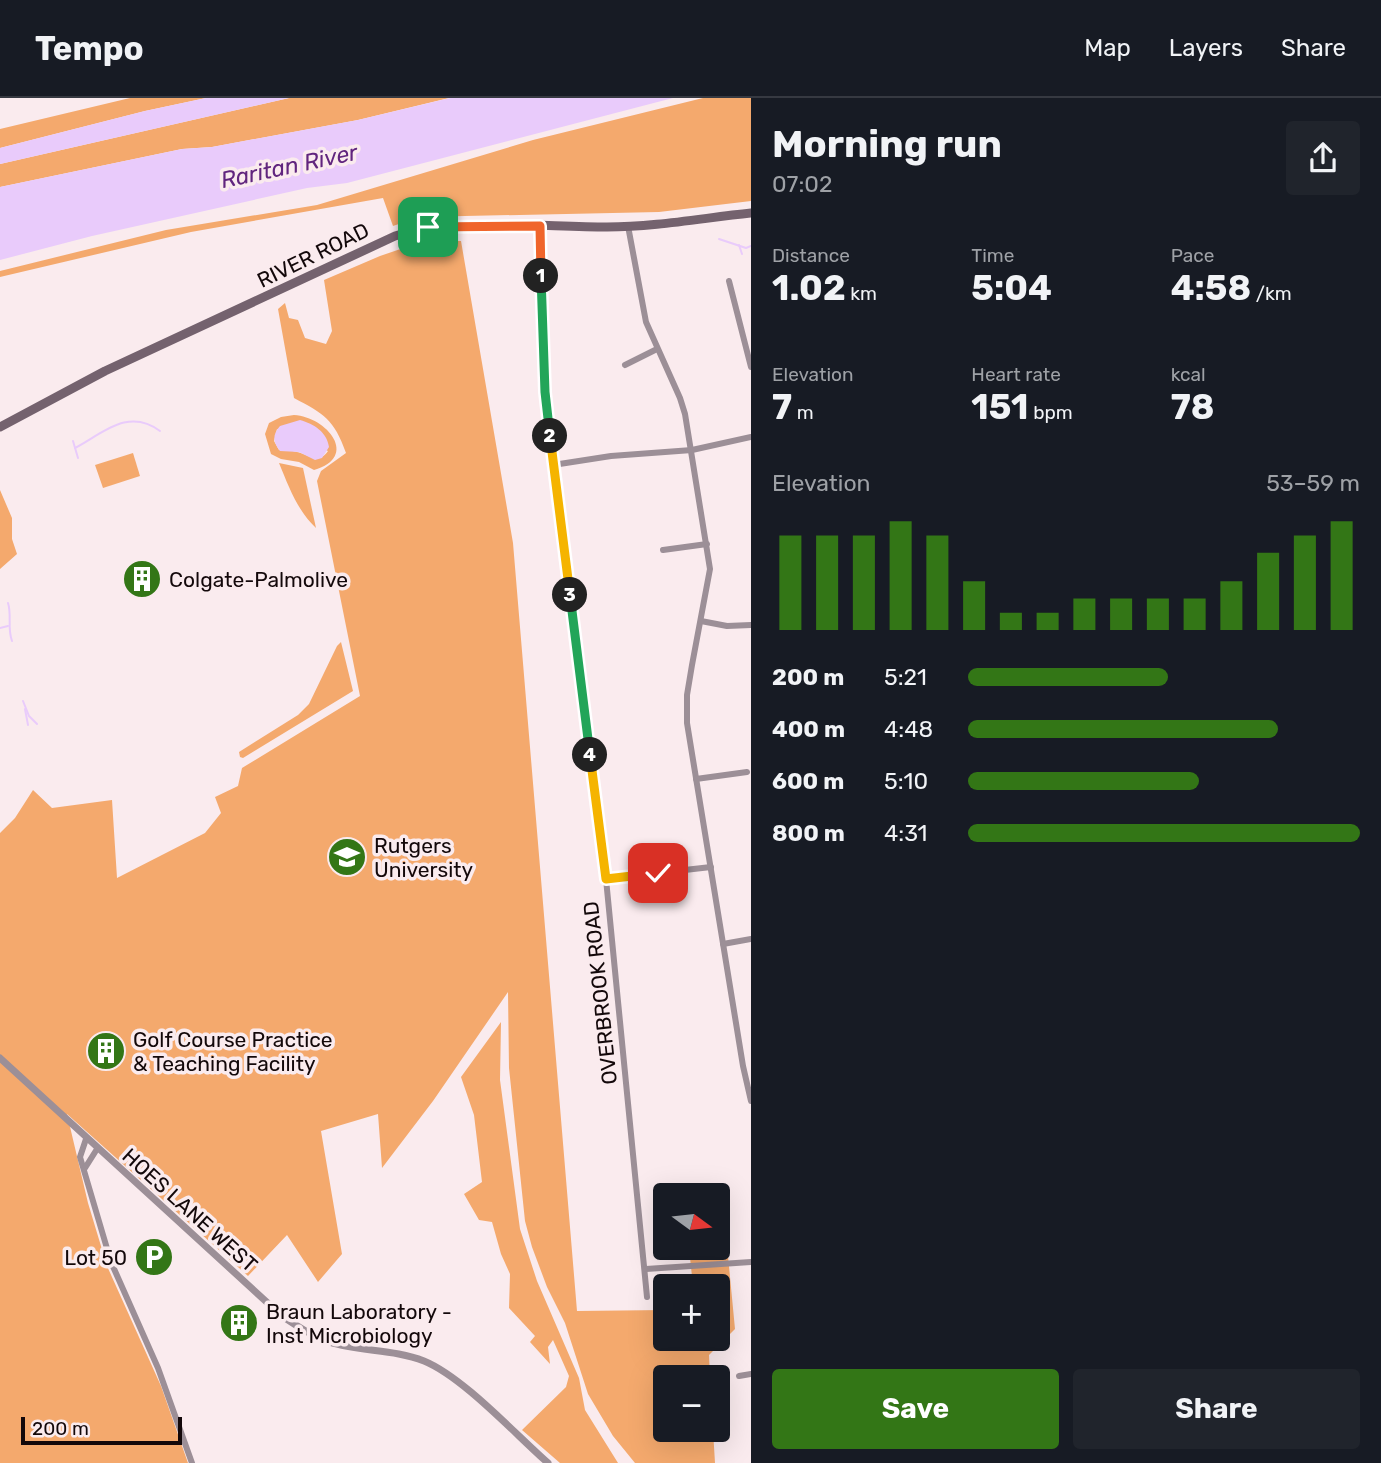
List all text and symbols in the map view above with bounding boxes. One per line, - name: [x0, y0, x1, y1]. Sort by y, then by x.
- text: Tempo: [35, 29, 144, 68]
- text: Map: [1084, 34, 1131, 62]
- text: Layers: [1169, 34, 1243, 62]
- text: Share: [1281, 34, 1346, 62]
- text: Morning run: [772, 121, 1002, 167]
- button: share: [1286, 121, 1360, 195]
- water label: Raritan River: [218, 138, 361, 194]
- text: 07:02: [772, 170, 832, 198]
- pin: [398, 197, 458, 257]
- icon: arrive: [409, 208, 447, 246]
- street label: RIVER ROAD: [253, 217, 373, 293]
- text: Distance: [772, 244, 850, 267]
- text: Time: [971, 244, 1014, 267]
- text: Pace: [1171, 244, 1214, 267]
- pin: 1: [524, 258, 558, 294]
- text: 1: [536, 264, 545, 287]
- text: 1.02: [772, 267, 846, 309]
- text: 5:04: [971, 267, 1052, 309]
- text: 4:58: [1171, 267, 1251, 309]
- text: km: [846, 282, 877, 305]
- text: /km: [1251, 282, 1292, 305]
- text: Elevation: [772, 363, 853, 386]
- text: Heart rate: [971, 363, 1061, 386]
- text: kcal: [1171, 363, 1206, 386]
- text: 7: [772, 386, 792, 428]
- text: 151: [971, 386, 1028, 428]
- text: 78: [1171, 386, 1214, 428]
- text: m: [792, 401, 814, 424]
- text: bpm: [1028, 401, 1073, 424]
- pin: 2: [532, 418, 568, 454]
- text: 2: [543, 424, 556, 447]
- text: Elevation: [772, 469, 871, 497]
- text: 53–59 m: [1266, 469, 1360, 497]
- building icon: Colgate-Palmolive: [121, 558, 163, 600]
- place label: Colgate-Palmolive: [169, 567, 348, 592]
- pin: 3: [552, 578, 588, 612]
- text: 3: [563, 583, 576, 606]
- text: 200 m: [772, 663, 844, 691]
- text: 5:21: [884, 663, 927, 691]
- text: 400 m: [772, 715, 845, 743]
- text: 4:48: [884, 715, 933, 743]
- pin: 4: [572, 738, 608, 772]
- text: 4: [583, 743, 596, 766]
- text: 600 m: [772, 767, 844, 795]
- text: 5:10: [884, 767, 928, 795]
- text: 800 m: [772, 819, 845, 847]
- text: 4:31: [884, 819, 927, 847]
- place label: Rutgers University: [374, 833, 474, 882]
- school or university icon: Rutgers University: [326, 836, 368, 878]
- pin: [628, 843, 688, 903]
- icon: check: [639, 854, 677, 892]
- street label: OVERBROOK ROAD: [578, 900, 622, 1086]
- place label: Golf Course Practice & Teaching Facility: [133, 1027, 333, 1076]
- building icon: Golf Course Practice & Teaching Facility: [85, 1030, 127, 1072]
- street label: HOES LANE WEST: [117, 1143, 263, 1277]
- north arrow: [653, 1183, 730, 1260]
- map controls: [653, 1183, 730, 1442]
- parking icon: Lot 50: [133, 1236, 175, 1278]
- place label: Lot 50: [64, 1245, 127, 1270]
- button: +: [653, 1274, 730, 1351]
- place label: Braun Laboratory - Inst Microbiology: [266, 1299, 452, 1348]
- building icon: Braun Laboratory - Inst Microbiology: [218, 1302, 260, 1344]
- button: −: [653, 1365, 730, 1442]
- button: Save: [772, 1369, 1059, 1449]
- button: Share: [1073, 1369, 1360, 1449]
- scale bar: [21, 1414, 182, 1446]
- text: 200 m: [32, 1417, 89, 1440]

